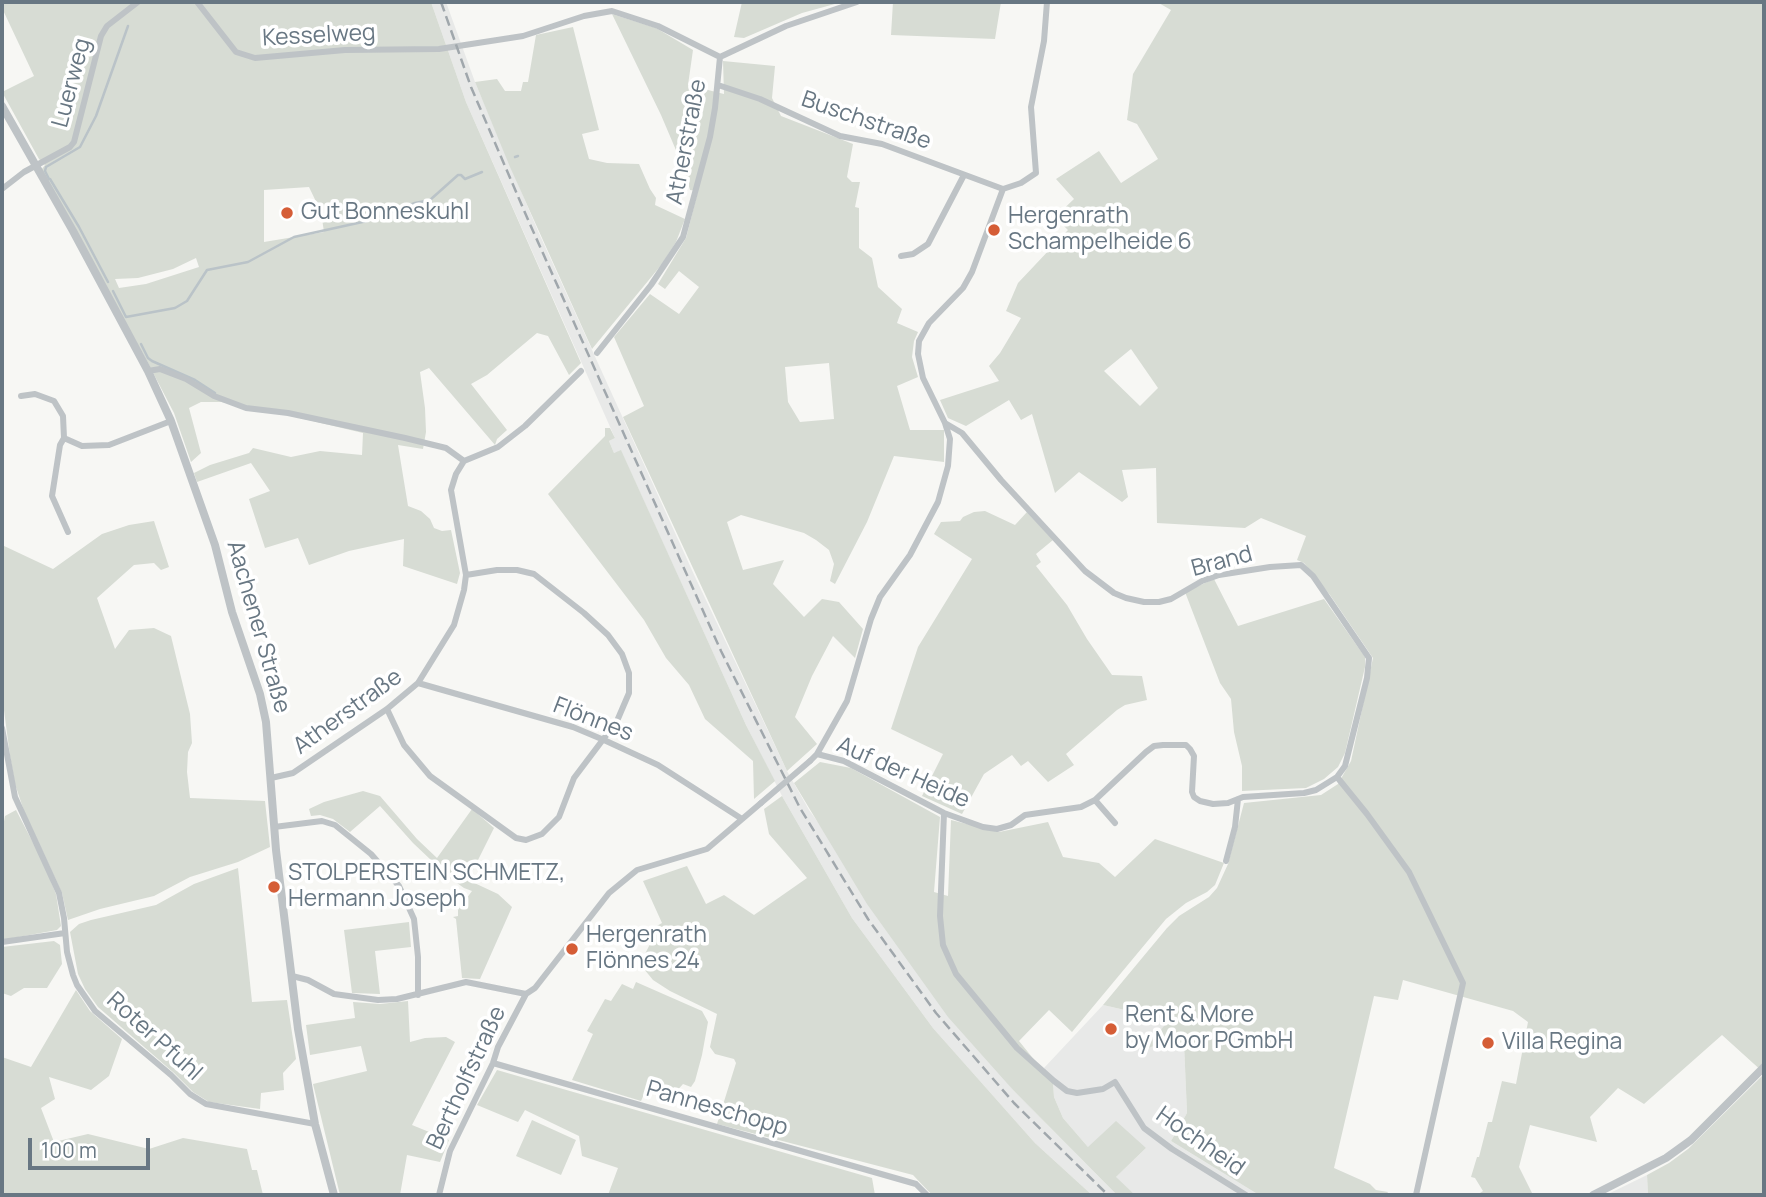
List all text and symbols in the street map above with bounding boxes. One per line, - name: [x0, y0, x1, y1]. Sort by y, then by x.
- street label: Kesselweg: [262, 19, 376, 53]
- street label: Luerweg: [47, 35, 97, 131]
- street label: Atherstraße: [661, 77, 713, 207]
- street label: Buschstraße: [798, 86, 934, 156]
- place label: Gut Bonneskuhl: [301, 199, 469, 227]
- place label: Hergenrath Schampelheide 6: [1008, 203, 1192, 257]
- marker: Gut Bonneskuhl: [279, 205, 295, 221]
- marker: Hergenrath Schampelheide 6: [986, 222, 1002, 238]
- street label: Aachener Straße: [220, 538, 296, 716]
- street label: Brand: [1189, 541, 1255, 583]
- street label: Atherstraße: [288, 663, 408, 761]
- street label: Flönnes: [549, 692, 637, 748]
- street label: Auf der Heide: [832, 731, 974, 815]
- place label: STOLPERSTEIN SCHMETZ, Hermann Joseph: [288, 860, 565, 914]
- marker: STOLPERSTEIN SCHMETZ, Hermann Joseph: [266, 879, 282, 895]
- place label: Hergenrath Flönnes 24: [586, 922, 707, 976]
- marker: Hergenrath Flönnes 24: [564, 941, 580, 957]
- street label: Roter Pfuhl: [101, 987, 207, 1087]
- street label: Bertholfstraße: [422, 1002, 512, 1154]
- place label: Rent & More by Moor PGmbH: [1125, 1002, 1293, 1056]
- marker: Rent & More by Moor PGmbH: [1103, 1021, 1119, 1037]
- place label: Villa Regina: [1502, 1029, 1622, 1057]
- marker: Villa Regina: [1480, 1035, 1496, 1051]
- street label: Panneschopp: [643, 1076, 791, 1142]
- street label: Hochheid: [1150, 1101, 1250, 1183]
- scale bar: [32, 1124, 154, 1168]
- text: 100 m: [41, 1136, 97, 1164]

